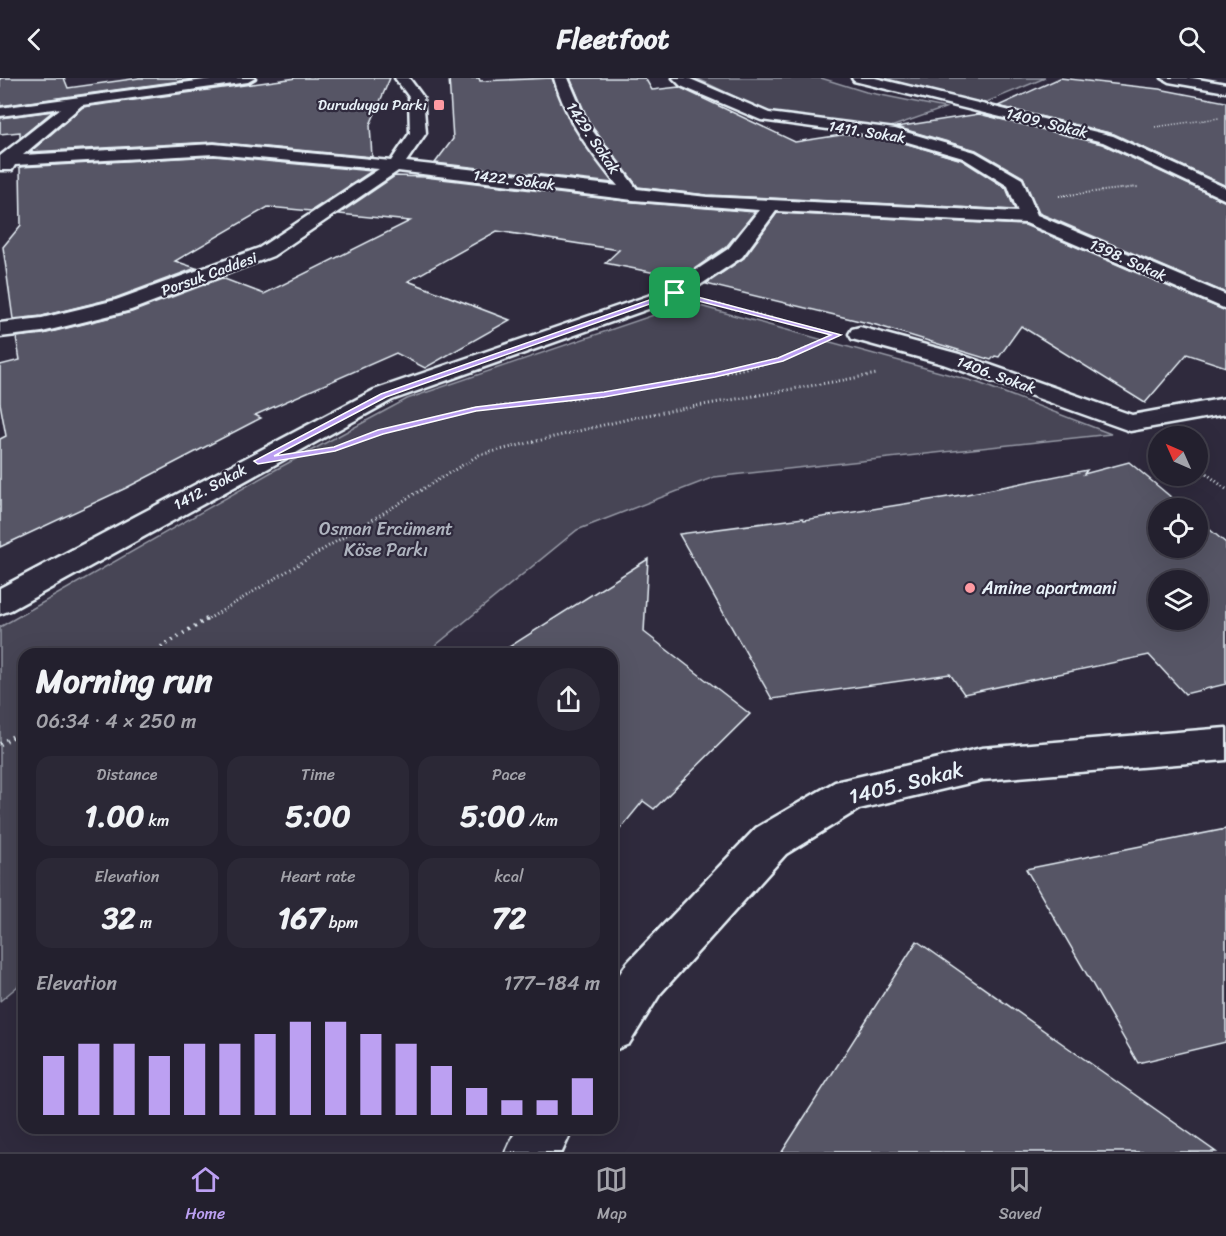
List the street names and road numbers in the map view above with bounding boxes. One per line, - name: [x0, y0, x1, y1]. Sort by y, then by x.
- street label: 1429. Sokak: [559, 96, 627, 180]
- street label: 1409. Sokak: [1003, 100, 1091, 146]
- street label: 1411. Sokak: [827, 113, 907, 151]
- street label: 1422. Sokak: [472, 162, 556, 198]
- street label: 1398. Sokak: [1085, 231, 1171, 289]
- street label: Porsuk Caddesi: [157, 244, 261, 303]
- street label: 1406. Sokak: [953, 349, 1039, 401]
- street label: 1412. Sokak: [169, 457, 251, 517]
- street label: 1405. Sokak: [845, 750, 967, 816]

